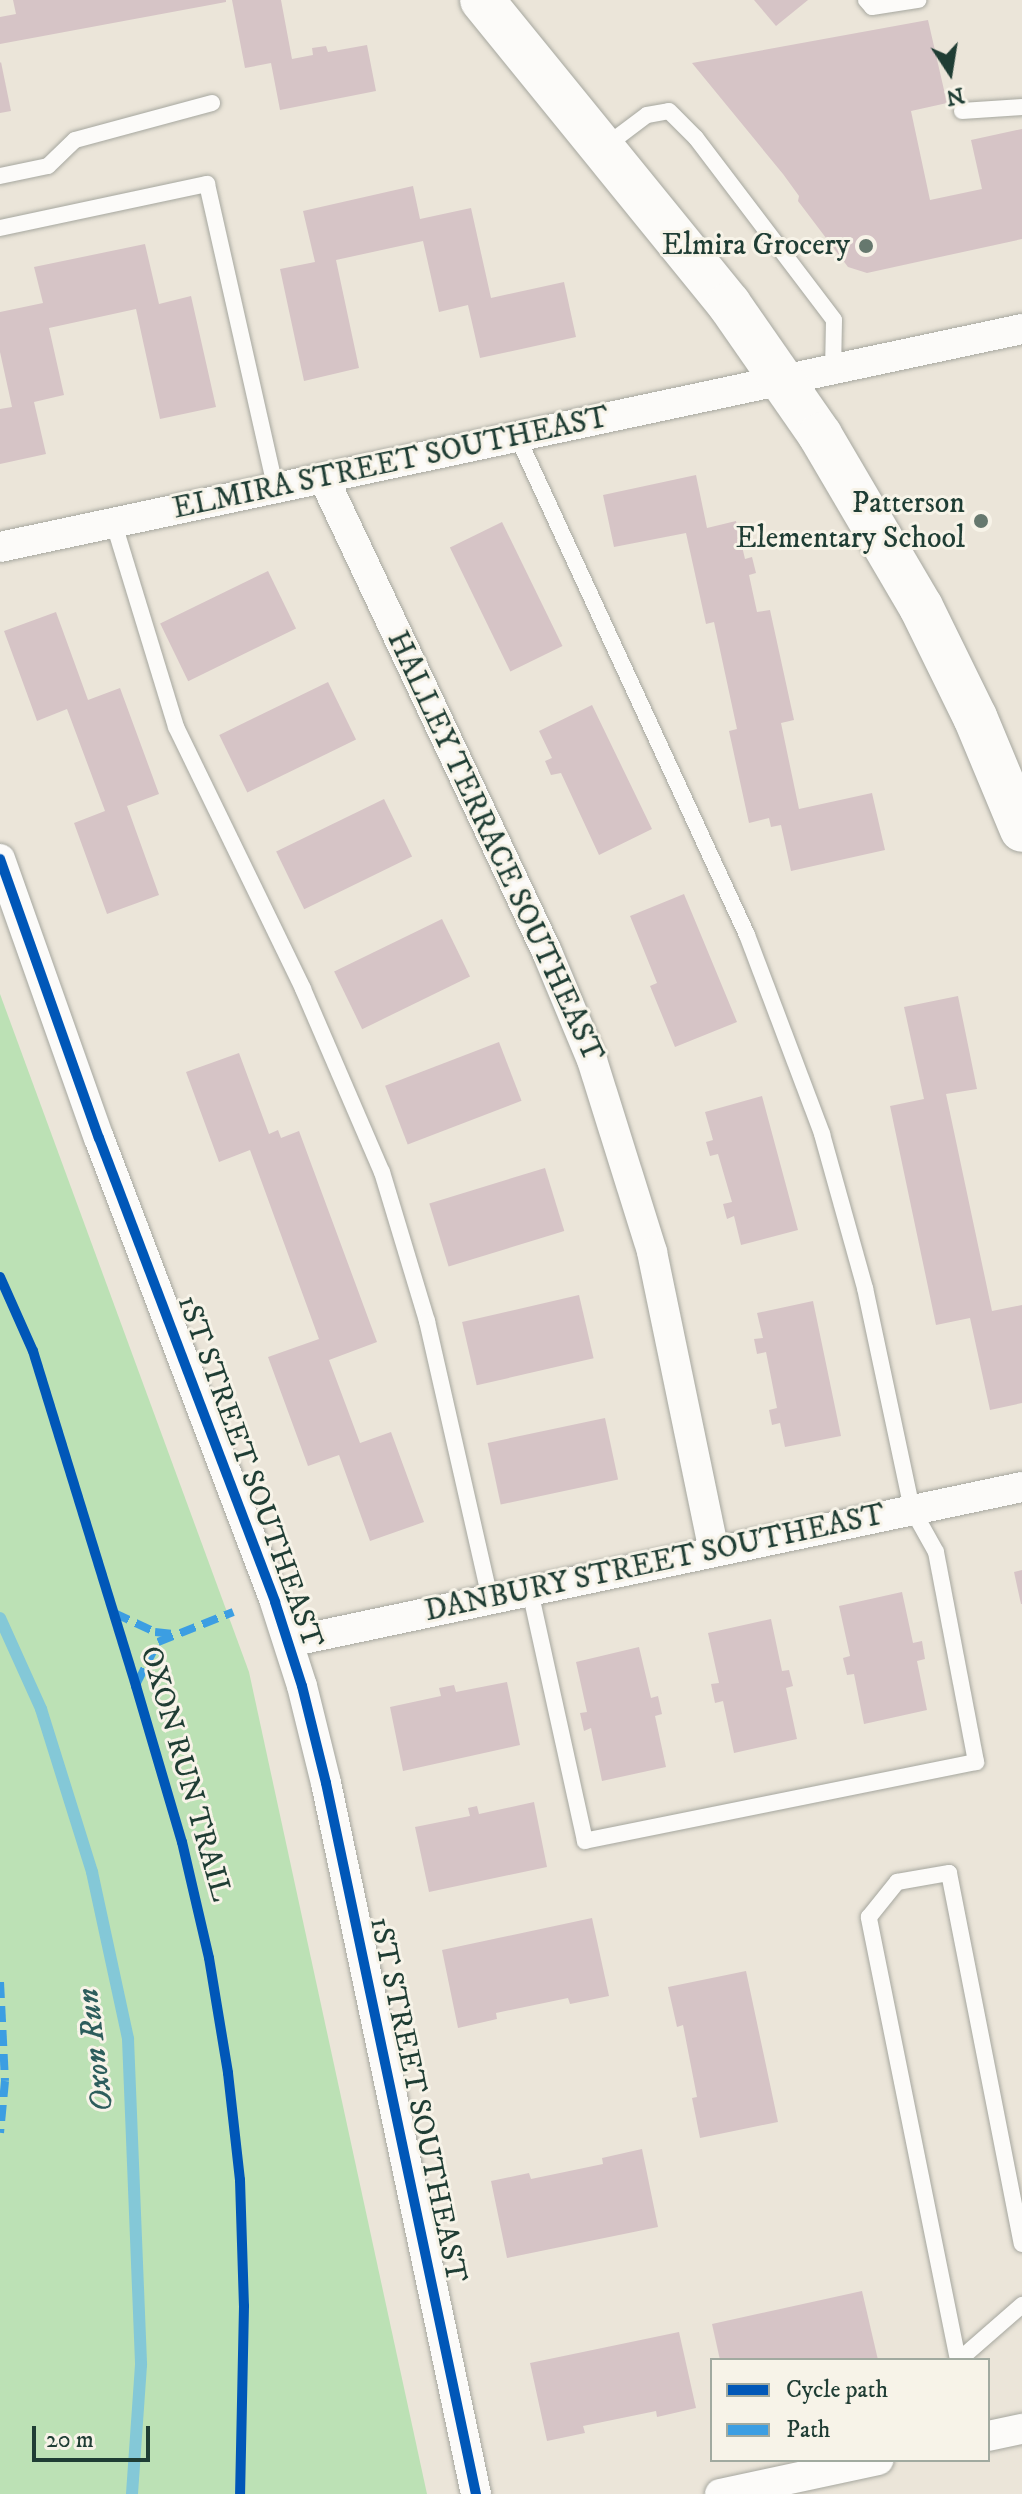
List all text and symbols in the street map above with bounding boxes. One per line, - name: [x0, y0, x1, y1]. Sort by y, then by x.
- north arrow: [910, 32, 990, 112]
- text: N: [943, 81, 967, 111]
- place label: Elmira Grocery: [662, 228, 850, 264]
- marker: Elmira Grocery: [857, 237, 875, 255]
- street label: ELMIRA STREET SOUTHEAST: [170, 400, 612, 528]
- place label: Patterson Elementary School: [736, 486, 965, 556]
- marker: Patterson Elementary School: [972, 512, 990, 530]
- street label: HALLEY TERRACE SOUTHEAST: [378, 626, 610, 1068]
- street label: 1ST STREET SOUTHEAST: [168, 1291, 330, 1653]
- street label: DANBURY STREET SOUTHEAST: [422, 1498, 888, 1630]
- street label: OXON RUN TRAIL: [131, 1642, 239, 1906]
- street label: 1ST STREET SOUTHEAST: [361, 1914, 473, 2286]
- water label: Oxon Run: [69, 1986, 123, 2114]
- legend: [710, 2358, 990, 2462]
- text: Cycle path: [786, 2375, 888, 2405]
- scale bar: [36, 2410, 154, 2460]
- text: Path: [786, 2415, 830, 2445]
- text: 20 m: [46, 2425, 94, 2455]

